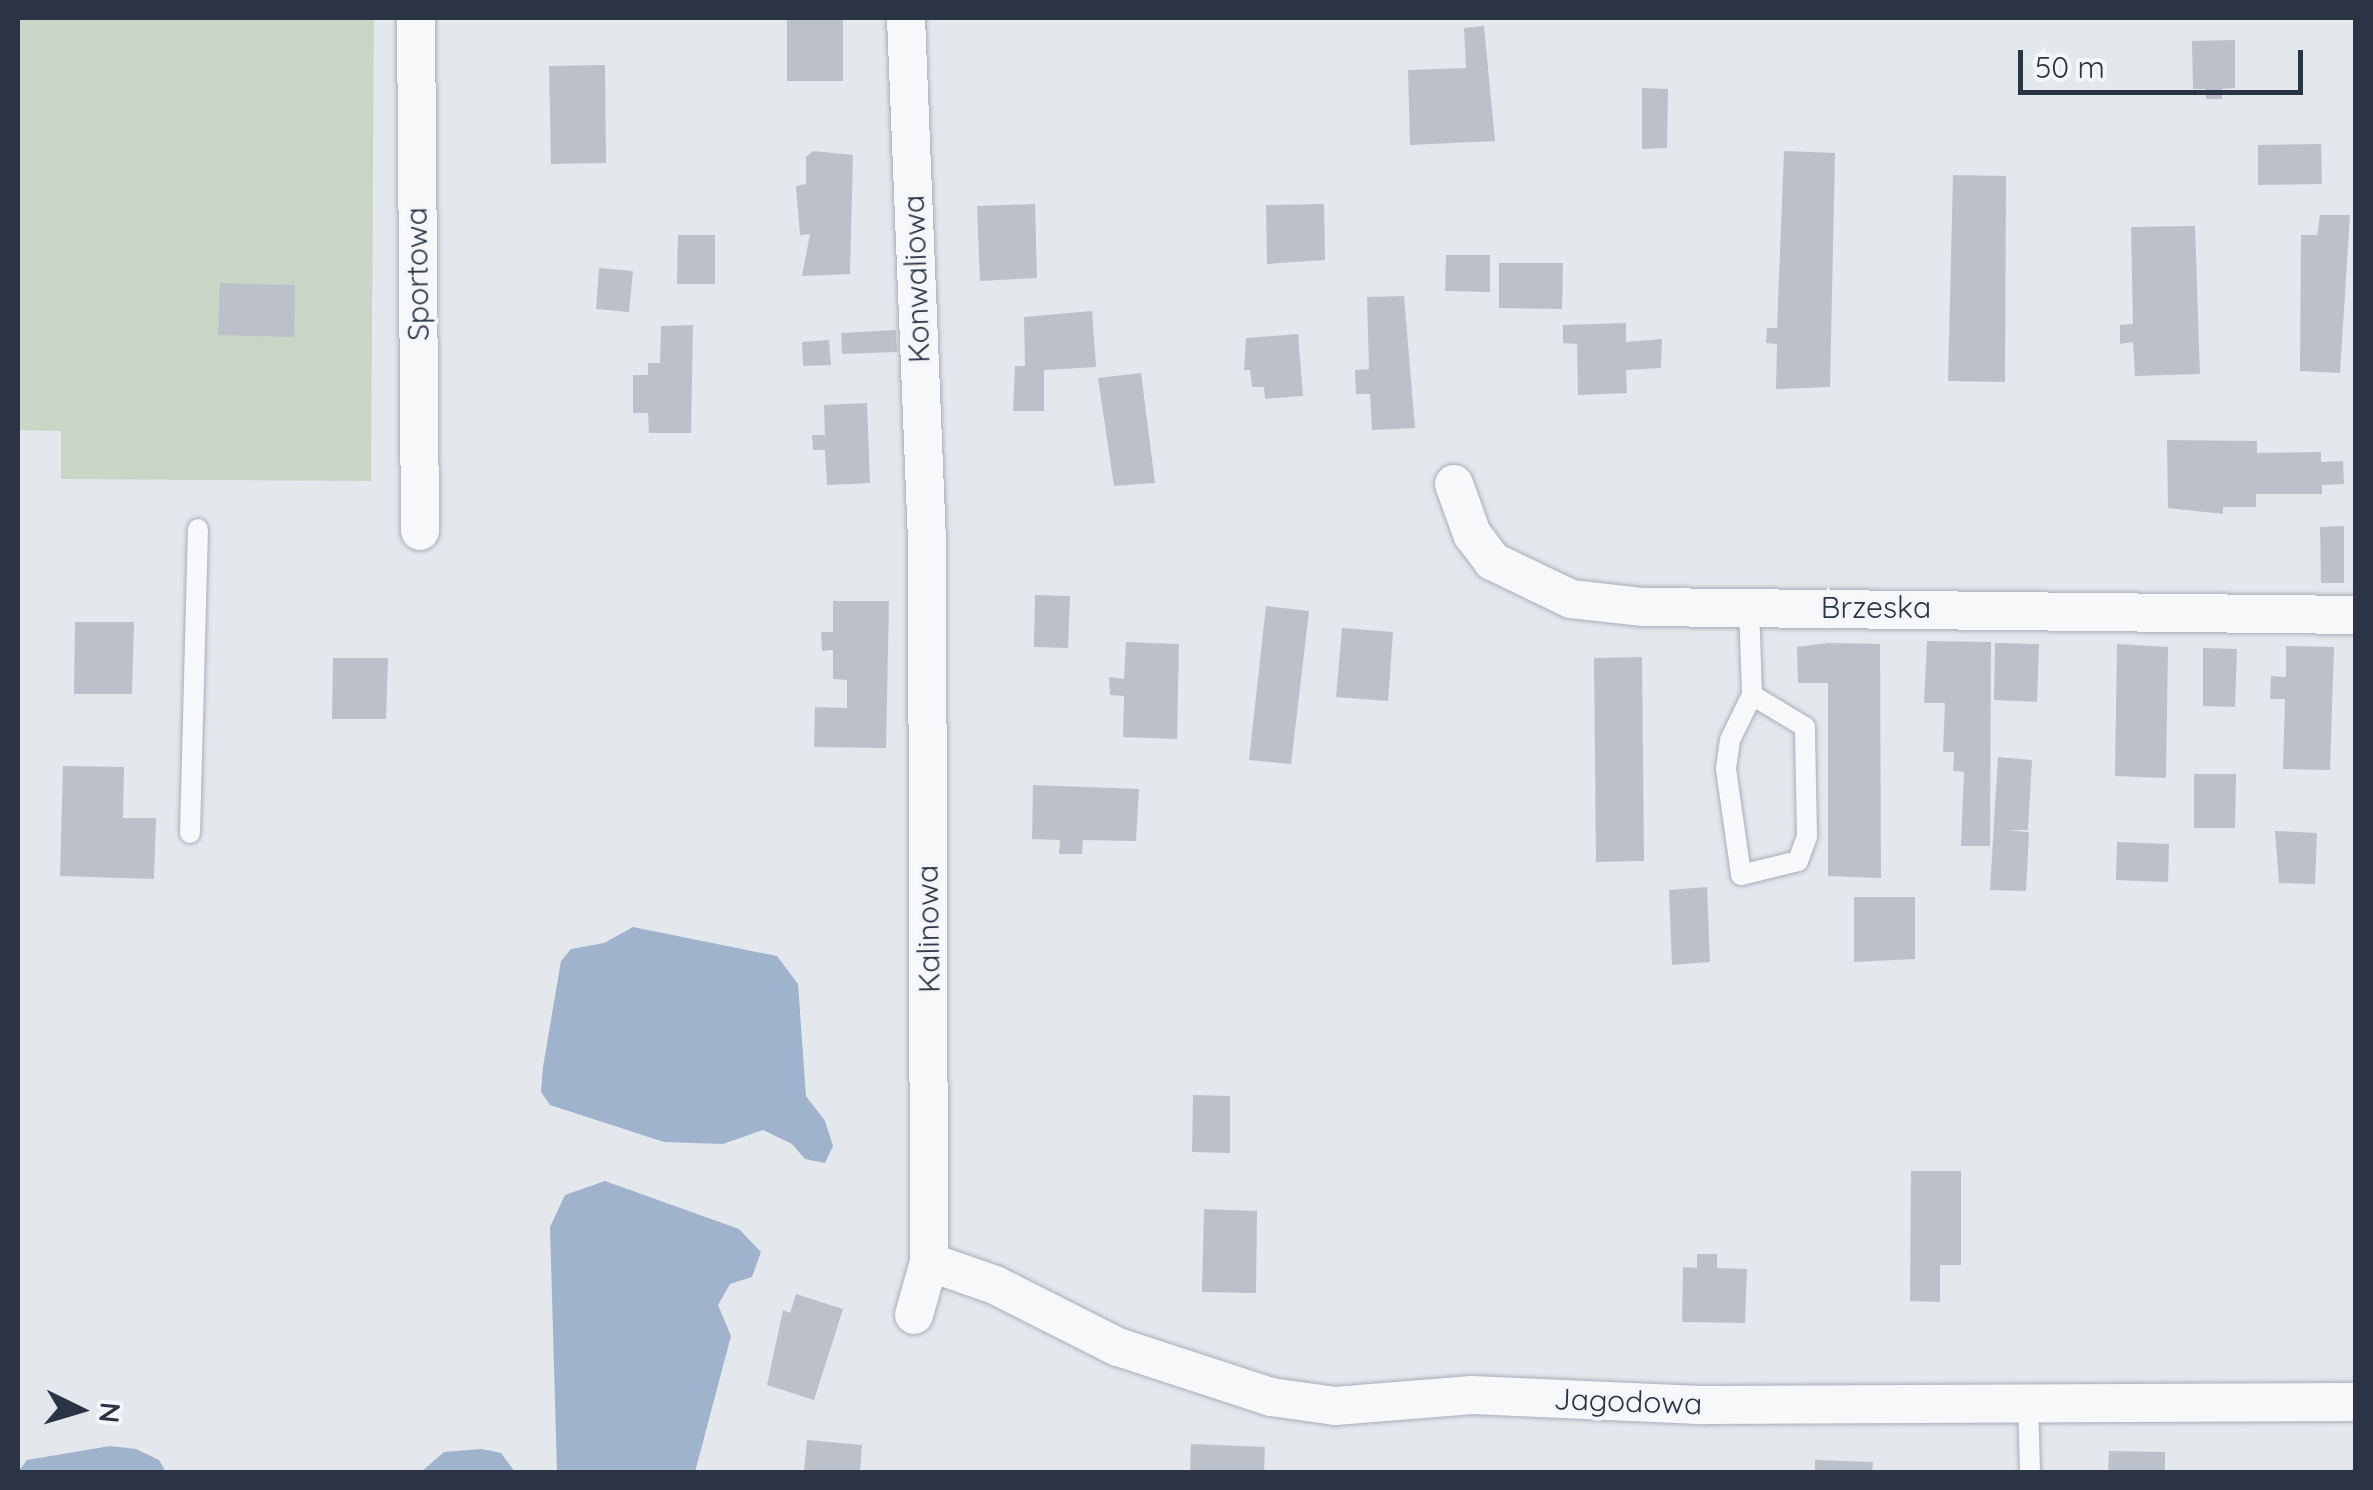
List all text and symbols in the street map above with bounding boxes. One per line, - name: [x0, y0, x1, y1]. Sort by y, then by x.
- scale bar: [2023, 30, 2308, 92]
- text: 50 m: [2035, 48, 2105, 86]
- street label: Konwaliowa: [895, 194, 937, 364]
- street label: Sportowa: [398, 207, 436, 341]
- street label: Brzeska: [1821, 589, 1931, 625]
- street label: Kalinowa: [909, 865, 947, 993]
- north arrow: [30, 1360, 130, 1460]
- street label: Jagodowa: [1553, 1380, 1703, 1422]
- text: N: [92, 1401, 129, 1424]

